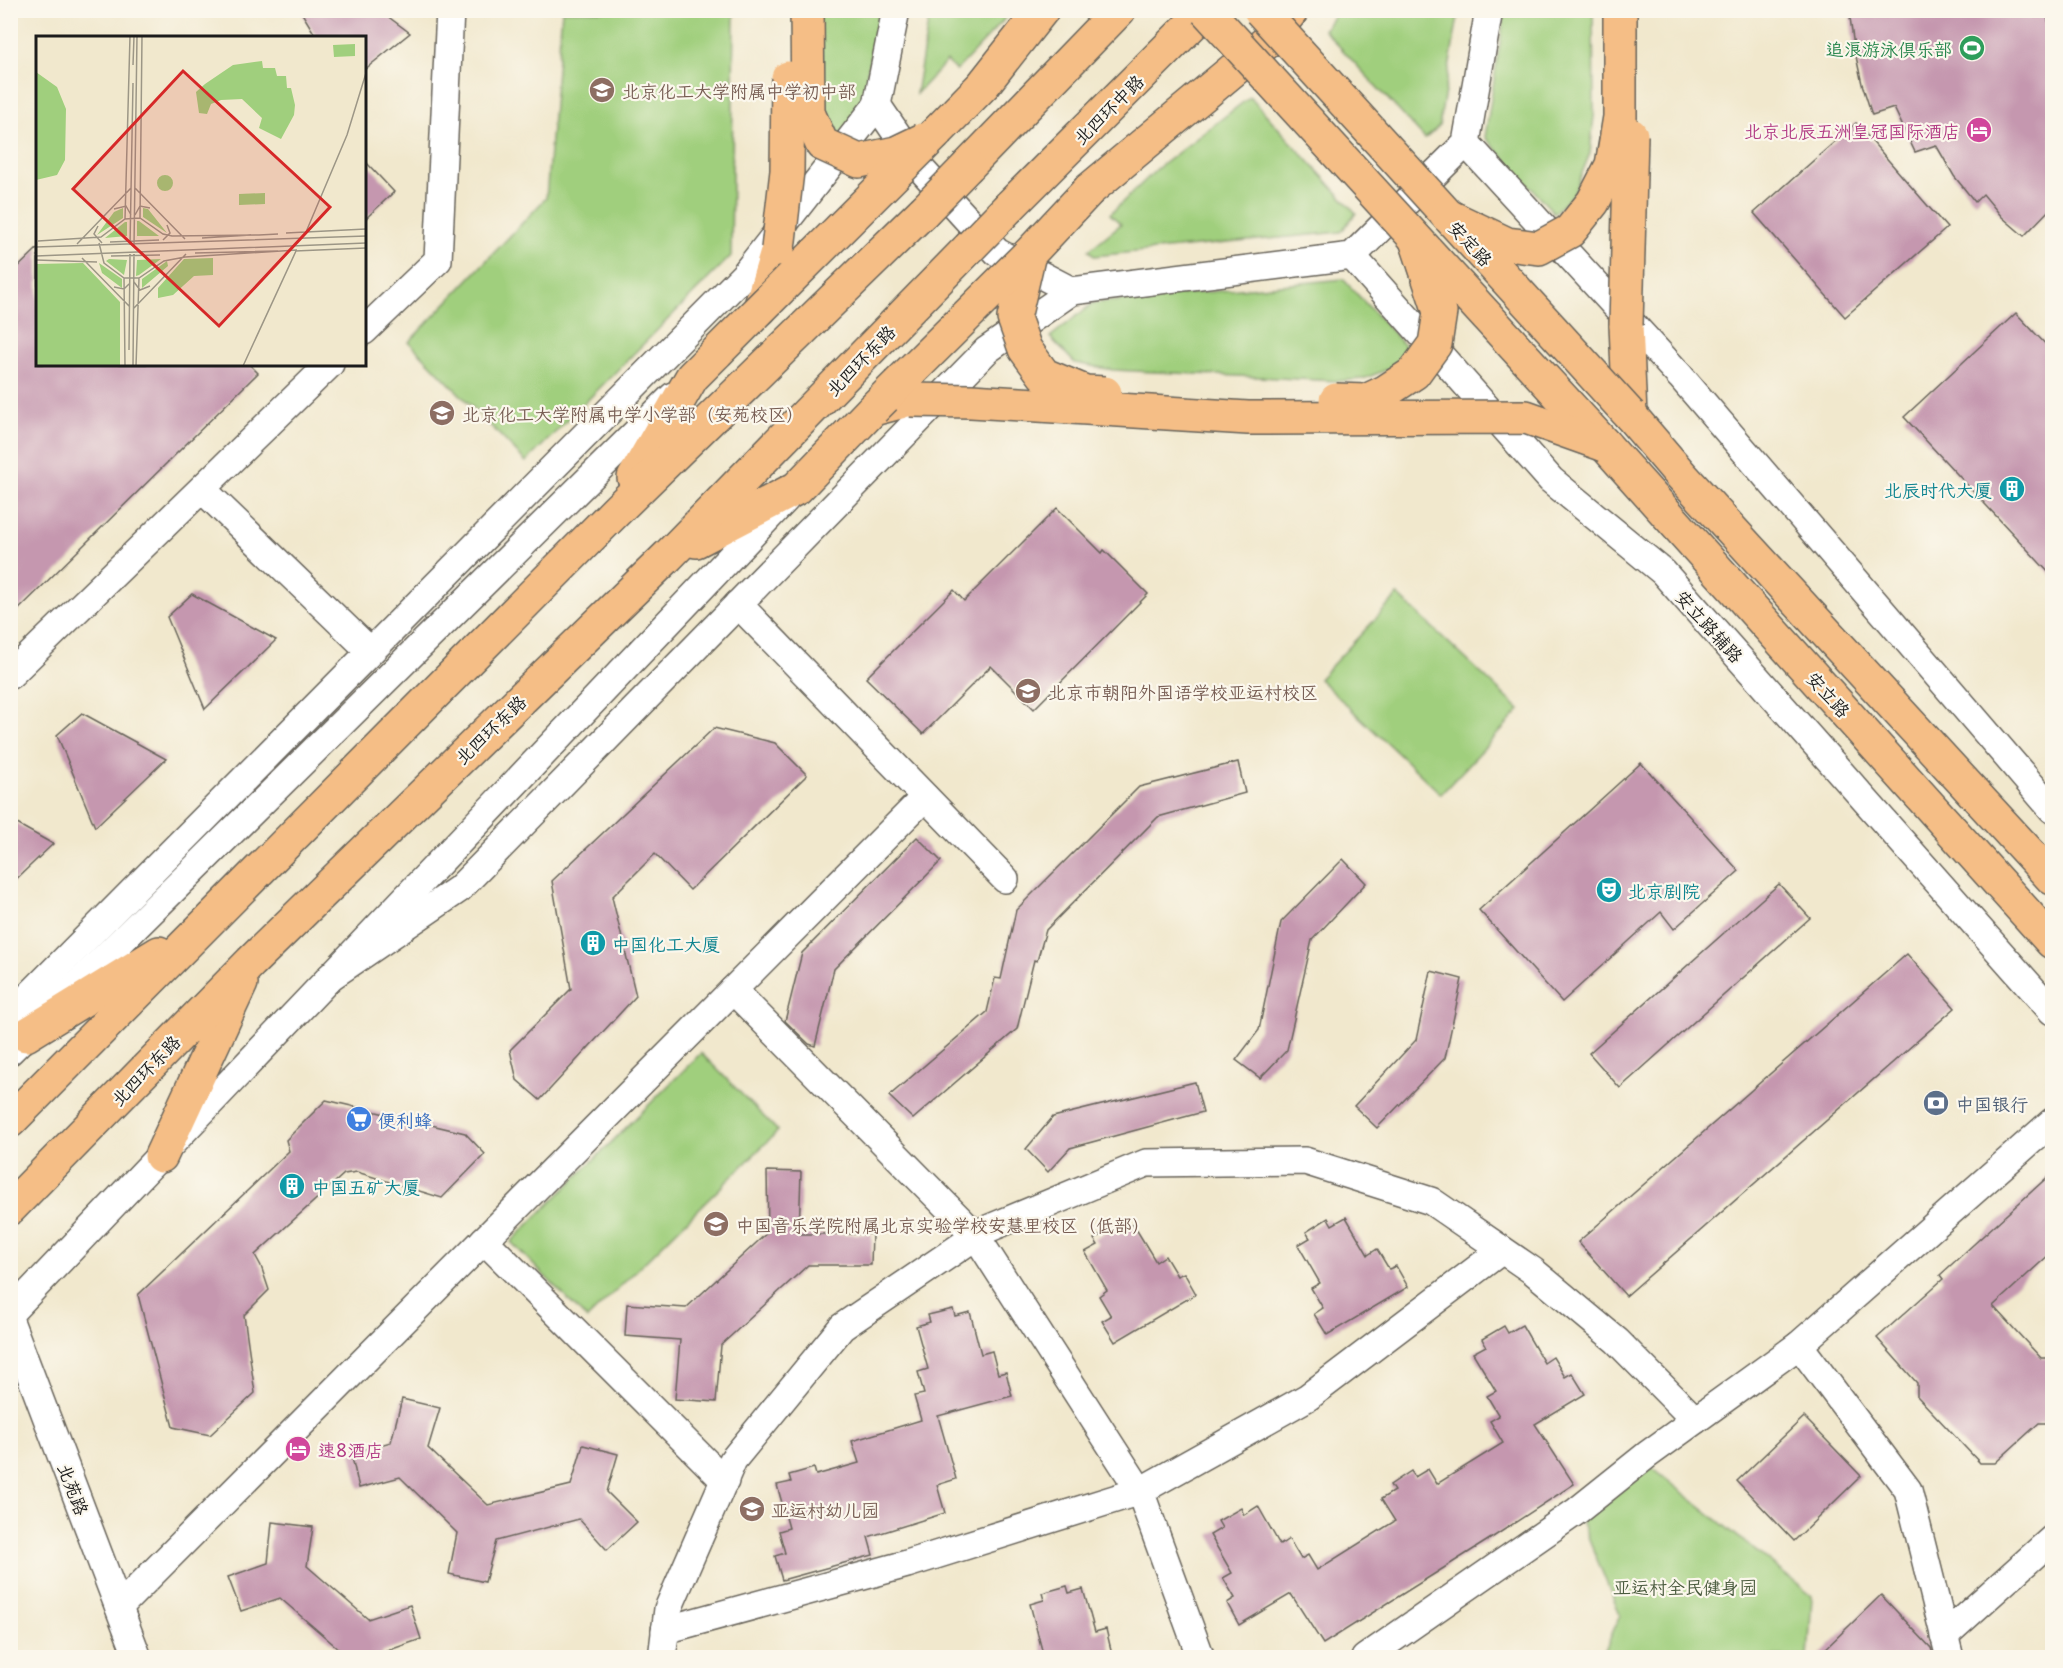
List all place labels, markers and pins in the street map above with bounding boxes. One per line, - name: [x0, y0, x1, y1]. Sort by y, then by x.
- sports icon: 追浪游泳俱乐部: [1957, 33, 1987, 63]
- place label: 追浪游泳俱乐部: [1826, 35, 1952, 62]
- school or university icon: 北京化工大学附属中学初中部: [587, 75, 617, 105]
- place label: 北京化工大学附属中学初中部: [622, 77, 856, 104]
- hotel icon: 北京北辰五洲皇冠国际酒店: [1964, 115, 1994, 145]
- place label: 北京北辰五洲皇冠国际酒店: [1744, 117, 1960, 144]
- school or university icon: 北京化工大学附属中学小学部（安苑校区）: [427, 398, 457, 428]
- place label: 北京化工大学附属中学小学部（安苑校区）: [462, 400, 804, 427]
- building icon: 北辰时代大厦: [1997, 474, 2027, 504]
- place label: 北辰时代大厦: [1884, 476, 1992, 503]
- school or university icon: 北京市朝阳外国语学校亚运村校区: [1013, 676, 1043, 706]
- place label: 北京市朝阳外国语学校亚运村校区: [1048, 678, 1318, 705]
- theatre icon: 北京剧院: [1594, 875, 1624, 905]
- place label: 北京剧院: [1628, 877, 1700, 904]
- building icon: 中国化工大厦: [578, 928, 608, 958]
- place label: 中国化工大厦: [612, 930, 720, 957]
- bank icon: 中国银行: [1921, 1088, 1951, 1118]
- place label: 中国银行: [1956, 1090, 2028, 1117]
- supermarket icon: 便利蜂: [344, 1104, 374, 1134]
- place label: 便利蜂: [378, 1106, 432, 1133]
- building icon: 中国五矿大厦: [277, 1171, 307, 1201]
- place label: 中国五矿大厦: [312, 1173, 420, 1200]
- school or university icon: 中国音乐学院附属北京实验学校安慧里校区（低部）: [701, 1209, 731, 1239]
- place label: 中国音乐学院附属北京实验学校安慧里校区（低部）: [736, 1211, 1150, 1238]
- hotel icon: 速8酒店: [283, 1434, 313, 1464]
- place label: 速8酒店: [318, 1436, 383, 1463]
- school or university icon: 亚运村幼儿园: [737, 1494, 767, 1524]
- place label: 亚运村幼儿园: [771, 1496, 879, 1523]

